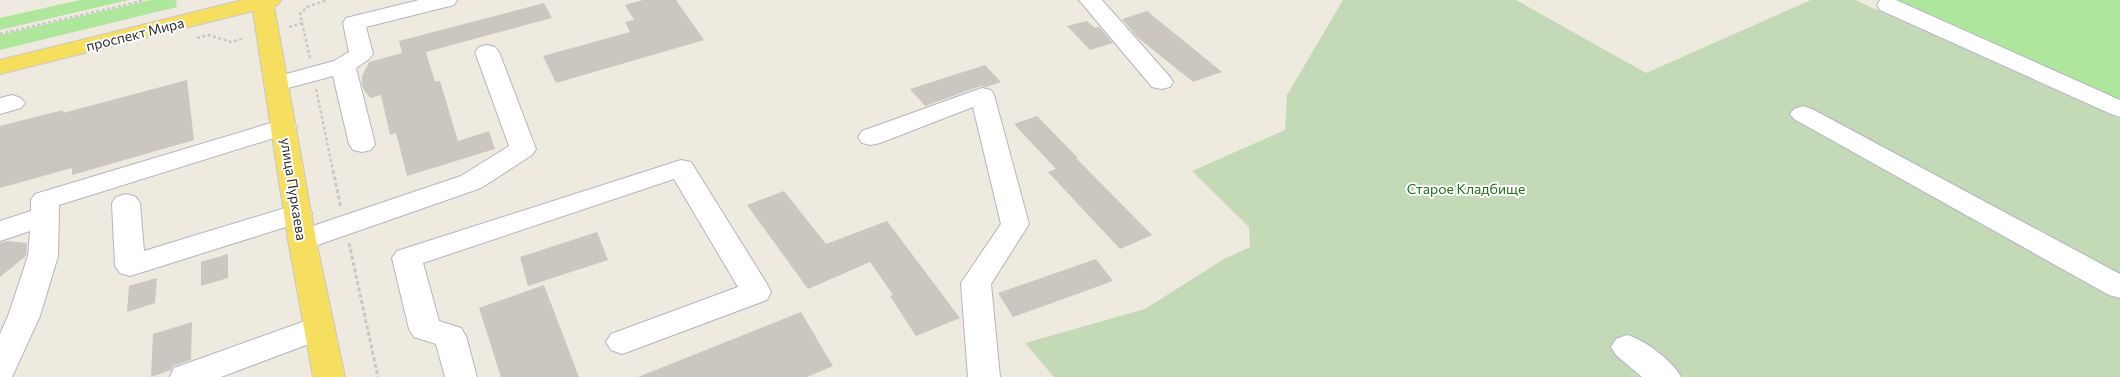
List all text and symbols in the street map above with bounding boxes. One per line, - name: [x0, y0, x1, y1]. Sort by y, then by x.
- street label: проспект Мира: [84, 14, 186, 54]
- street label: улица Пуркаева: [277, 136, 311, 242]
- park label: Старое Кладбище: [1407, 180, 1525, 197]

